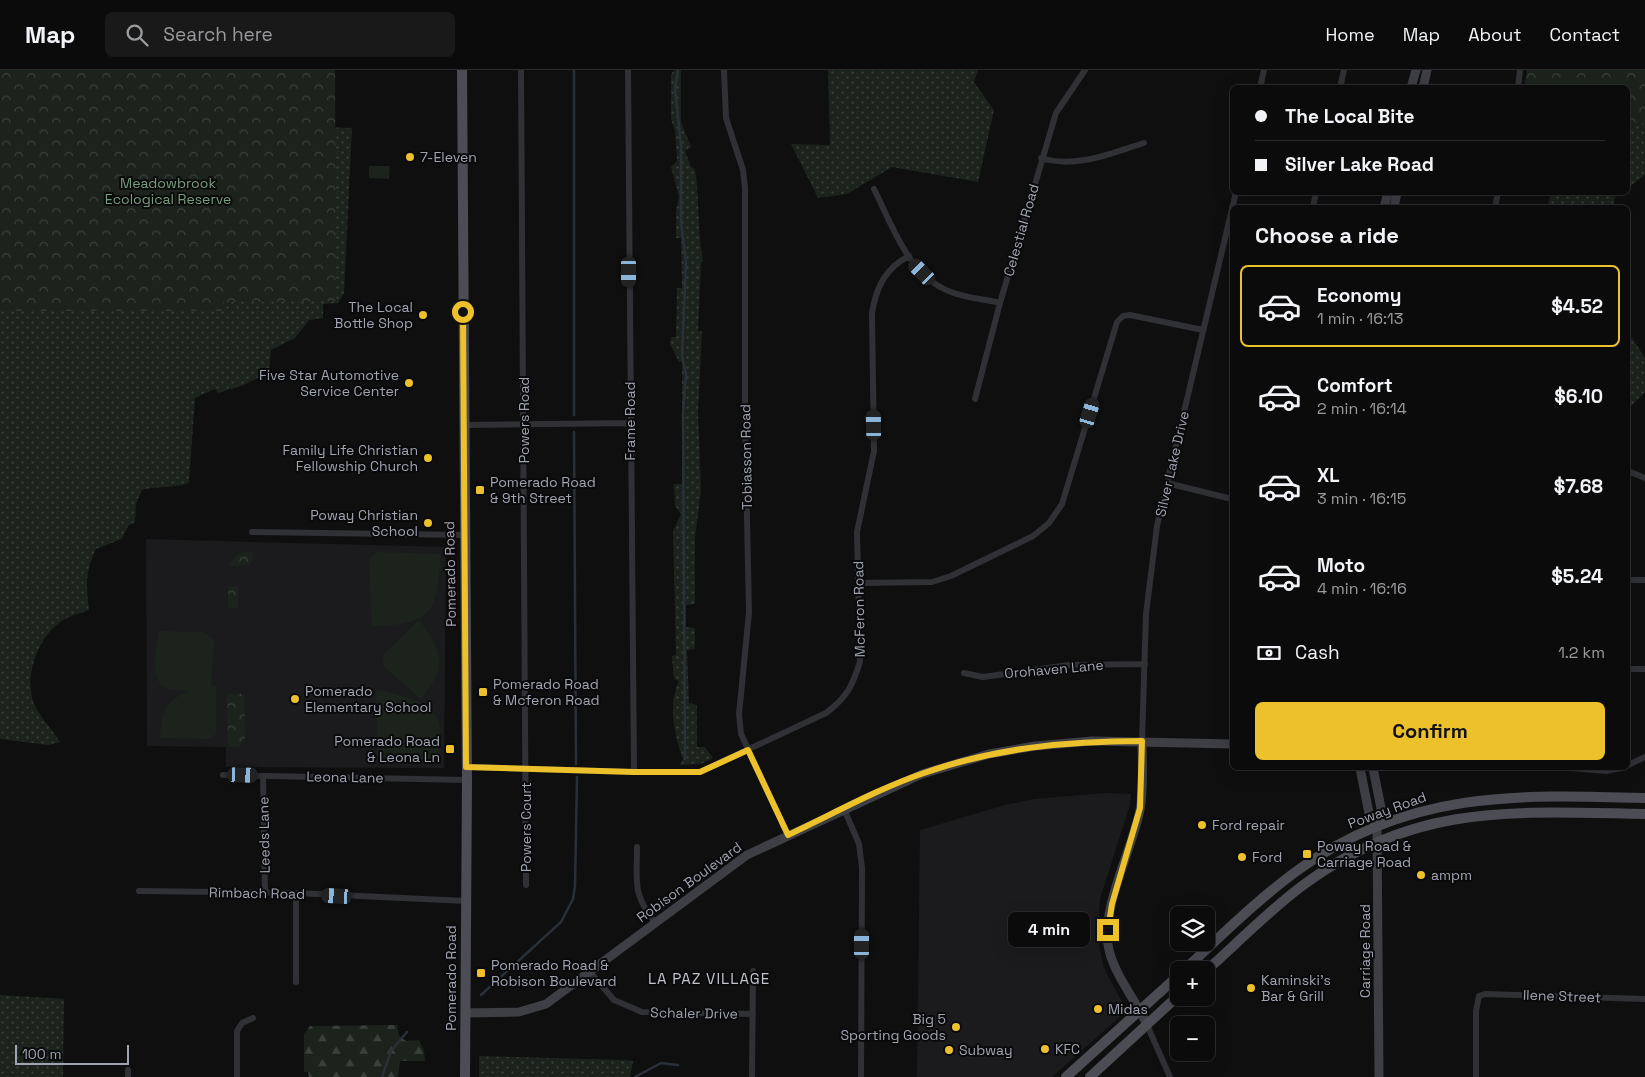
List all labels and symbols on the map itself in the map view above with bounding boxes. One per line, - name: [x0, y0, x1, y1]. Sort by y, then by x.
- place label: 7-Eleven: [420, 148, 477, 166]
- marker: 7-Eleven: [404, 151, 416, 163]
- park label: Meadowbrook Ecological Reserve: [105, 174, 231, 208]
- street label: Celestial Road: [999, 182, 1043, 278]
- car: [906, 256, 937, 288]
- car: [621, 257, 636, 287]
- place label: The Local Bottle Shop: [334, 298, 413, 332]
- route start: [452, 301, 474, 323]
- marker: The Local Bottle Shop: [417, 309, 429, 321]
- place label: Five Star Automotive Service Center: [259, 366, 399, 400]
- marker: Five Star Automotive Service Center: [403, 377, 415, 389]
- street label: Powers Road: [515, 377, 533, 463]
- street label: Frame Road: [621, 382, 639, 460]
- car: [1078, 396, 1101, 430]
- street label: Tobiasson Road: [736, 404, 756, 510]
- street label: Silver Lake Drive: [1151, 409, 1193, 519]
- car: [866, 410, 881, 440]
- place label: Family Life Christian Fellowship Church: [283, 441, 418, 475]
- marker: Family Life Christian Fellowship Church: [422, 452, 434, 464]
- place label: Pomerado Road & 9th Street: [490, 473, 596, 507]
- marker: Pomerado Road & 9th Street: [474, 484, 486, 496]
- place label: Poway Christian School: [310, 506, 418, 540]
- marker: Poway Christian School: [422, 517, 434, 529]
- street label: Pomerado Road: [440, 521, 460, 627]
- street label: McFeron Road: [849, 561, 869, 657]
- street label: Orohaven Lane: [1004, 656, 1104, 682]
- place label: Pomerado Road & Mcferon Road: [493, 675, 600, 709]
- place label: Pomerado Elementary School: [305, 682, 431, 716]
- marker: Pomerado Road & Mcferon Road: [477, 686, 489, 698]
- marker: Pomerado Elementary School: [289, 693, 301, 705]
- place label: Pomerado Road & Leona Ln: [334, 732, 440, 766]
- marker: Pomerado Road & Leona Ln: [444, 743, 456, 755]
- car: [227, 767, 258, 783]
- street label: Leona Lane: [306, 767, 384, 787]
- street label: Powers Court: [517, 782, 535, 872]
- street label: Poway Road: [1345, 787, 1429, 833]
- street label: Leeds Lane: [254, 796, 274, 874]
- place label: Ford repair: [1212, 816, 1285, 834]
- marker: Ford repair: [1196, 819, 1208, 831]
- place label: Poway Road & Carriage Road: [1317, 837, 1412, 871]
- street label: Robison Boulevard: [633, 838, 745, 926]
- place label: Ford: [1252, 848, 1282, 866]
- marker: Poway Road & Carriage Road: [1301, 848, 1313, 860]
- marker: Ford: [1236, 851, 1248, 863]
- place label: ampm: [1431, 866, 1472, 884]
- marker: ampm: [1415, 869, 1427, 881]
- street label: Rimbach Road: [209, 883, 305, 903]
- car: [321, 888, 352, 904]
- street label: Carriage Road: [1356, 904, 1374, 998]
- callout: 4 min: [1008, 912, 1090, 948]
- route end: [1097, 919, 1119, 941]
- street label: Pomerado Road: [442, 925, 460, 1031]
- car: [854, 929, 869, 959]
- place label: Pomerado Road & Robison Boulevard: [491, 956, 616, 990]
- marker: Pomerado Road & Robison Boulevard: [475, 967, 487, 979]
- district label: LA PAZ VILLAGE: [648, 969, 770, 988]
- place label: Kaminski's Bar & Grill: [1261, 971, 1331, 1005]
- marker: Kaminski's Bar & Grill: [1245, 982, 1257, 994]
- street label: Ilene Street: [1523, 986, 1601, 1006]
- place label: Midas: [1108, 1000, 1148, 1018]
- street label: Schaler Drive: [650, 1003, 738, 1023]
- marker: Midas: [1092, 1003, 1104, 1015]
- place label: Big 5 Sporting Goods: [840, 1010, 946, 1044]
- marker: Big 5 Sporting Goods: [950, 1021, 962, 1033]
- place label: KFC: [1055, 1040, 1080, 1058]
- place label: Subway: [959, 1041, 1013, 1059]
- scale bar: [15, 1042, 129, 1065]
- marker: KFC: [1039, 1043, 1051, 1055]
- marker: Subway: [943, 1044, 955, 1056]

